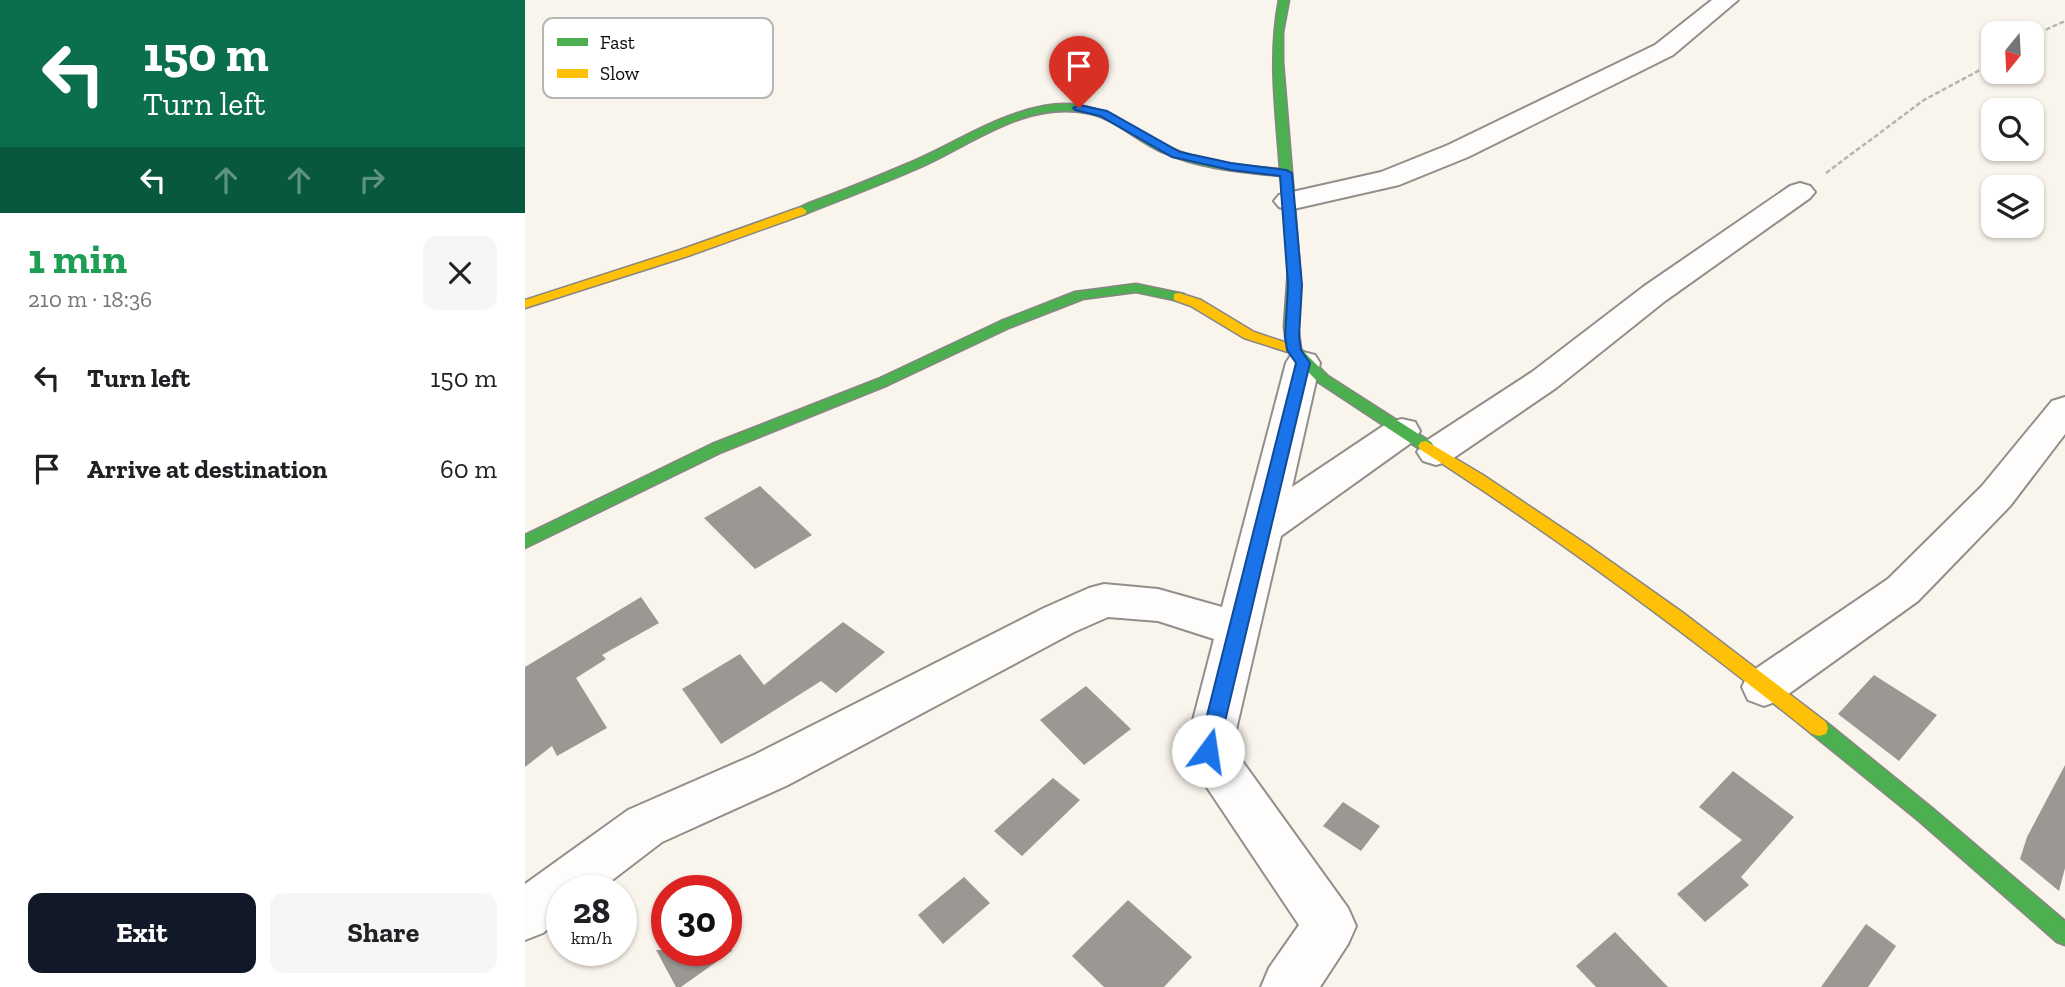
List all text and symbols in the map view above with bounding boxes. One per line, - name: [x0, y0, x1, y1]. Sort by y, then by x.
- legend: [543, 18, 773, 98]
- north arrow: [1981, 21, 2044, 84]
- map controls: [1981, 21, 2044, 238]
- text: 150 m: [143, 25, 269, 84]
- icon: left: [28, 28, 119, 119]
- text: Fast: [600, 31, 635, 54]
- pin: [1049, 36, 1109, 108]
- icon: arrive: [1060, 47, 1098, 85]
- text: Slow: [600, 62, 640, 85]
- text: Turn left: [143, 85, 265, 123]
- button: search: [1981, 98, 2044, 161]
- icon: left: [134, 161, 172, 199]
- icon: ahead: [207, 161, 245, 199]
- icon: ahead: [280, 161, 318, 199]
- icon: right: [353, 161, 391, 199]
- button: layers: [1981, 175, 2044, 238]
- text: 1 min: [28, 233, 127, 284]
- button: close: [423, 236, 497, 310]
- text: 210 m · 18:36: [28, 285, 152, 313]
- icon: left: [28, 359, 66, 397]
- text: Turn left: [87, 362, 190, 394]
- text: 150 m: [430, 362, 497, 394]
- icon: arrive: [28, 450, 66, 488]
- text: Arrive at destination: [87, 453, 327, 485]
- text: 60 m: [440, 453, 497, 485]
- position arrow: [1171, 714, 1245, 788]
- speed limit sign: 30: [651, 875, 742, 966]
- text: 28: [573, 890, 610, 932]
- button: Exit: [28, 893, 256, 973]
- button: Share: [270, 893, 497, 973]
- text: km/h: [571, 927, 612, 949]

